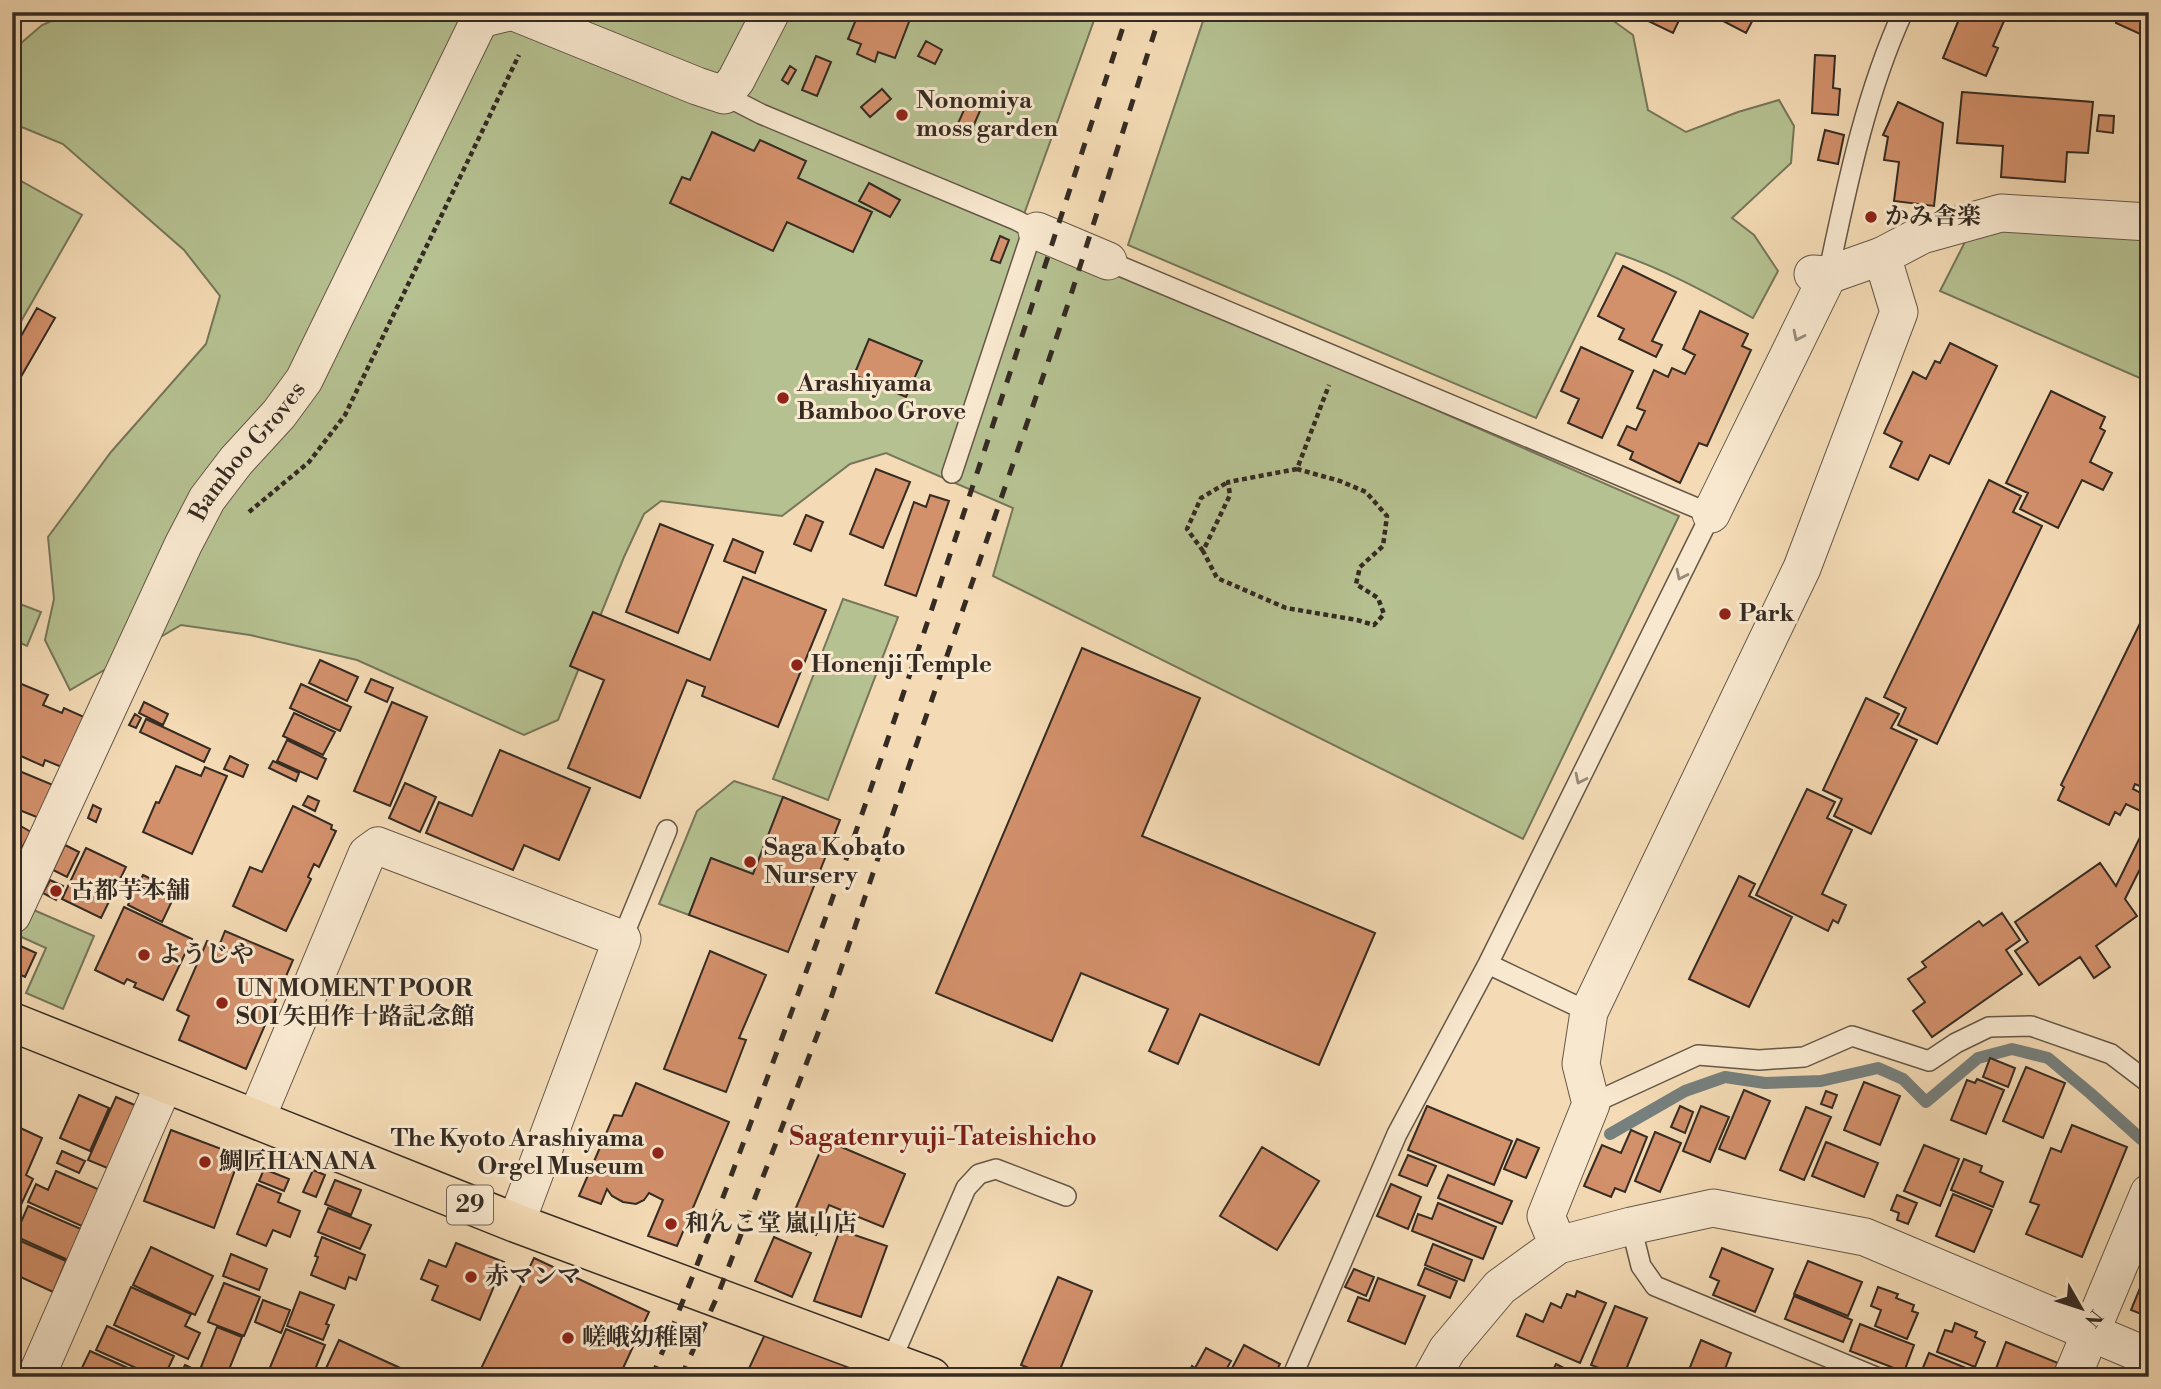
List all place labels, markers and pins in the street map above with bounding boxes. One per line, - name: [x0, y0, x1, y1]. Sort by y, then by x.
- place label: Nonomiya moss garden: [916, 86, 1058, 144]
- marker: Nonomiya moss garden: [894, 107, 910, 123]
- place label: かみ舎楽: [1885, 202, 1981, 232]
- marker: かみ舎楽: [1863, 209, 1879, 225]
- place label: Arashiyama Bamboo Grove: [796, 369, 966, 427]
- marker: Arashiyama Bamboo Grove: [775, 390, 791, 406]
- place label: Park: [1739, 599, 1795, 629]
- marker: Park: [1717, 606, 1733, 622]
- place label: Honenji Temple: [811, 650, 992, 680]
- marker: Honenji Temple: [789, 657, 805, 673]
- place label: Saga Kobato Nursery: [764, 833, 906, 891]
- marker: Saga Kobato Nursery: [742, 854, 758, 870]
- place label: 古都芋本舗: [70, 876, 190, 906]
- marker: 古都芋本舗: [48, 883, 64, 899]
- place label: ようじや: [158, 940, 254, 970]
- marker: ようじや: [136, 947, 152, 963]
- place label: UN MOMENT POOR SOI 矢田作十路記念館: [236, 974, 475, 1032]
- marker: UN MOMENT POOR SOI 矢田作十路記念館: [214, 995, 230, 1011]
- place label: The Kyoto Arashiyama Orgel Museum: [391, 1124, 645, 1182]
- marker: The Kyoto Arashiyama Orgel Museum: [650, 1145, 666, 1161]
- place label: 鯛匠HANANA: [219, 1147, 377, 1177]
- marker: 鯛匠HANANA: [197, 1154, 213, 1170]
- place label: 和んこ堂 嵐山店: [685, 1209, 857, 1239]
- marker: 和んこ堂 嵐山店: [663, 1216, 679, 1232]
- place label: 赤マンマ: [485, 1262, 581, 1292]
- marker: 赤マンマ: [463, 1269, 479, 1285]
- place label: 嵯峨幼稚園: [582, 1323, 702, 1353]
- marker: 嵯峨幼稚園: [560, 1330, 576, 1346]

